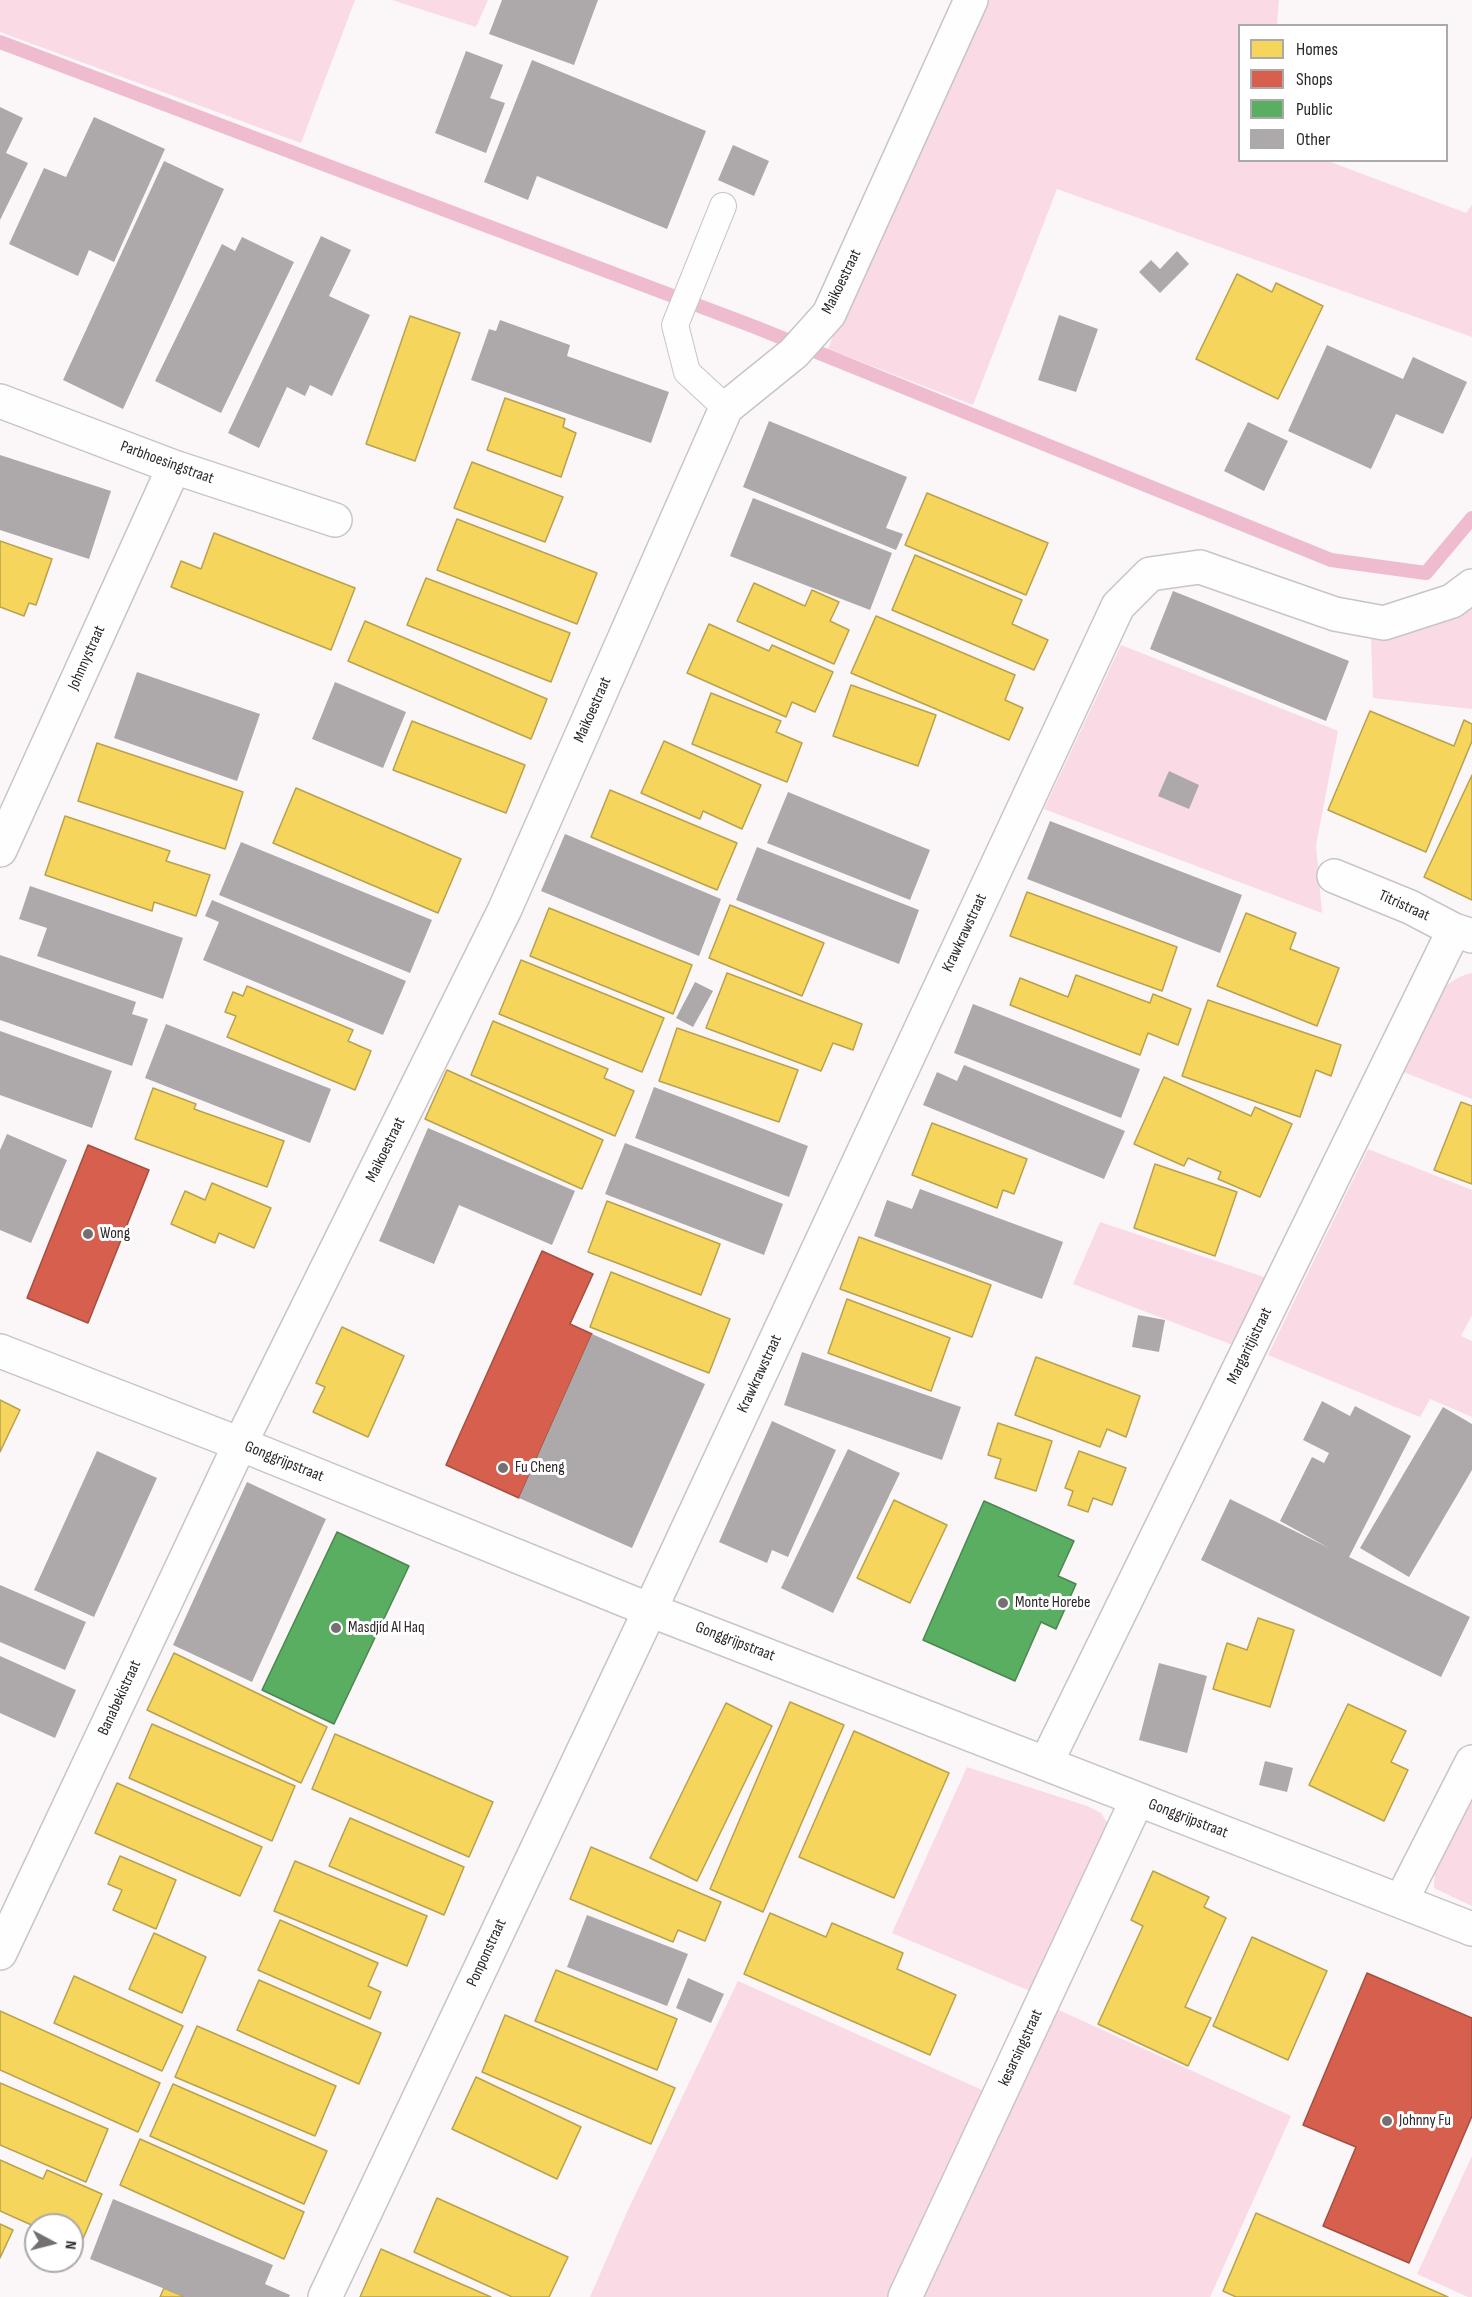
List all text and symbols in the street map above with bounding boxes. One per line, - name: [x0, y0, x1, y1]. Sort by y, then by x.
- legend: [1238, 24, 1448, 162]
- text: Homes: [1296, 39, 1338, 60]
- text: Shops: [1296, 69, 1333, 90]
- text: Public: [1296, 99, 1333, 120]
- text: Other: [1296, 129, 1330, 150]
- street label: Maikoestraat: [818, 246, 866, 318]
- street label: Parbhoesingstraat: [118, 437, 216, 489]
- street label: Johnnystraat: [64, 623, 110, 693]
- street label: Maikoestraat: [570, 674, 616, 746]
- street label: Titristraat: [1375, 886, 1433, 926]
- street label: Krawkrawstraat: [939, 891, 991, 975]
- street label: Maikoestraat: [362, 1114, 410, 1186]
- place label: Wong: [100, 1224, 130, 1244]
- marker: Wong: [81, 1227, 95, 1241]
- street label: Margaritjistraat: [1223, 1305, 1277, 1387]
- street label: Krawkrawstraat: [734, 1332, 786, 1416]
- street label: Gonggrijpstraat: [242, 1437, 326, 1487]
- place label: Fu Cheng: [515, 1458, 565, 1478]
- marker: Fu Cheng: [496, 1461, 510, 1475]
- place label: Monte Horebe: [1015, 1593, 1090, 1613]
- marker: Monte Horebe: [996, 1596, 1010, 1610]
- place label: Masdjid Al Haq: [348, 1618, 425, 1638]
- street label: Gonggrijpstraat: [693, 1618, 777, 1666]
- marker: Masdjid Al Haq: [329, 1621, 343, 1635]
- street label: Banabekistraat: [94, 1657, 146, 1739]
- street label: Gonggrijpstraat: [1146, 1795, 1230, 1843]
- street label: Ponponstraat: [463, 1916, 511, 1990]
- street label: kesarsingstraat: [995, 2007, 1047, 2089]
- place label: Johnny Fu: [1399, 2111, 1451, 2131]
- marker: Johnny Fu: [1380, 2114, 1394, 2128]
- north arrow: [24, 2213, 84, 2273]
- text: N: [60, 2240, 80, 2250]

